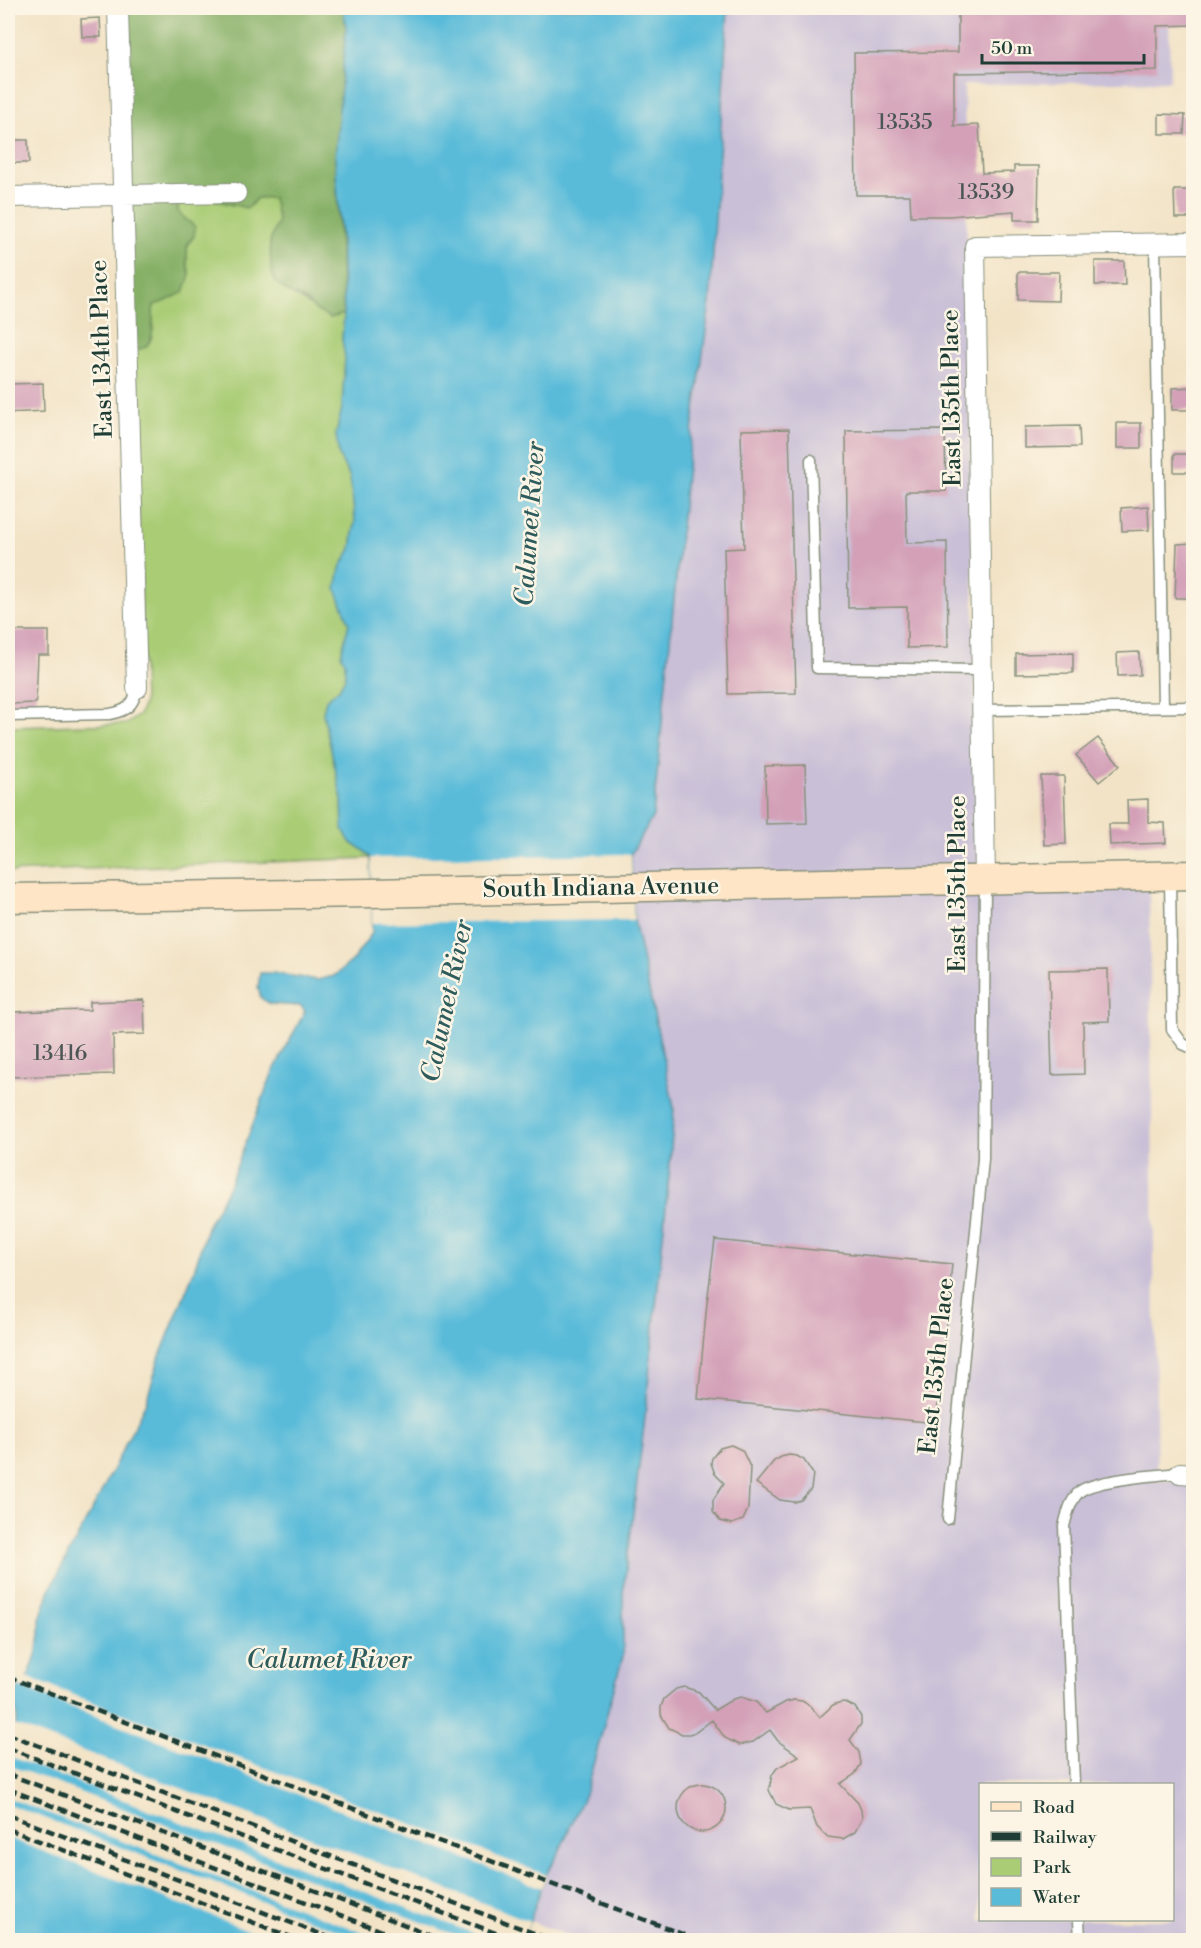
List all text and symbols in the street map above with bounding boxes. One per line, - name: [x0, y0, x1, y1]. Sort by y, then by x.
- scale bar: [982, 27, 1144, 65]
- text: 50 m: [991, 37, 1033, 60]
- house number: 13535: [877, 110, 933, 136]
- house number: 13539: [958, 180, 1014, 206]
- street label: East 134th Place: [84, 259, 120, 439]
- street label: East 135th Place: [935, 309, 969, 487]
- water label: Calumet River: [508, 439, 552, 608]
- street label: East 135th Place: [943, 795, 973, 973]
- street label: South Indiana Avenue: [482, 871, 720, 905]
- water label: Calumet River: [414, 916, 480, 1085]
- house number: 13416: [33, 1041, 88, 1067]
- street label: East 135th Place: [913, 1276, 961, 1456]
- water label: Calumet River: [246, 1644, 413, 1676]
- legend: [979, 1783, 1174, 1921]
- text: Road: [1033, 1796, 1076, 1819]
- text: Railway: [1033, 1826, 1097, 1849]
- text: Park: [1033, 1856, 1072, 1879]
- text: Water: [1032, 1886, 1081, 1909]

